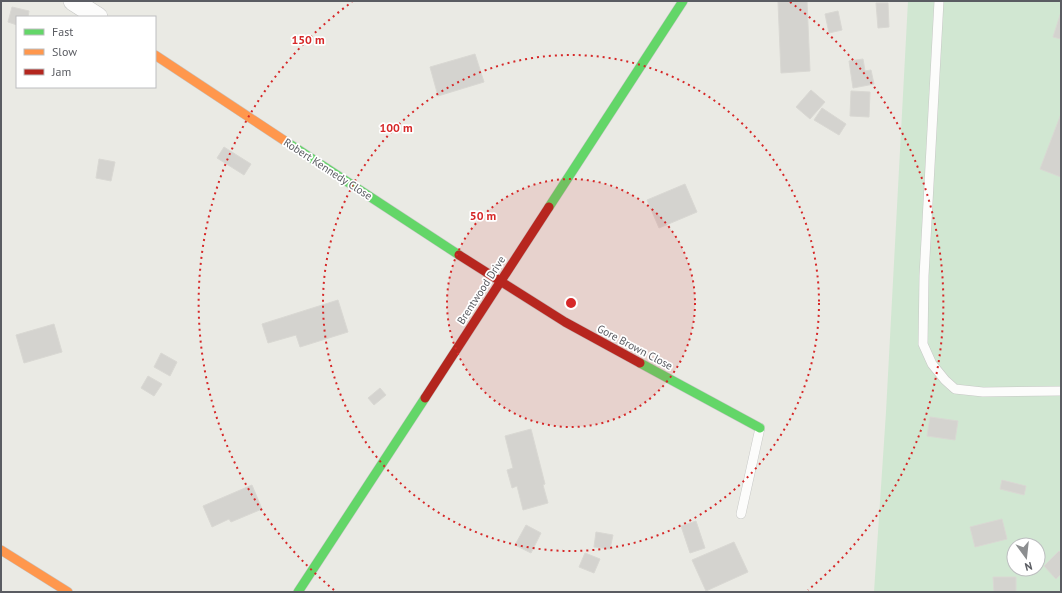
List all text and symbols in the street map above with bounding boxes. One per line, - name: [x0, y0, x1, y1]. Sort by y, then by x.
- legend: [16, 16, 156, 88]
- text: Fast: [52, 24, 73, 39]
- text: 150 m: [291, 32, 325, 47]
- text: Slow: [52, 44, 77, 59]
- text: Jam: [51, 64, 71, 79]
- text: 100 m: [379, 120, 413, 135]
- street label: Robert Kennedy Close: [281, 135, 375, 203]
- text: 50 m: [470, 208, 496, 223]
- street label: Brentwood Drive: [454, 253, 509, 327]
- centre of rings: [564, 296, 578, 310]
- street label: Gore Brown Close: [595, 321, 676, 373]
- north arrow: [1006, 537, 1046, 577]
- text: N: [1023, 559, 1034, 574]

